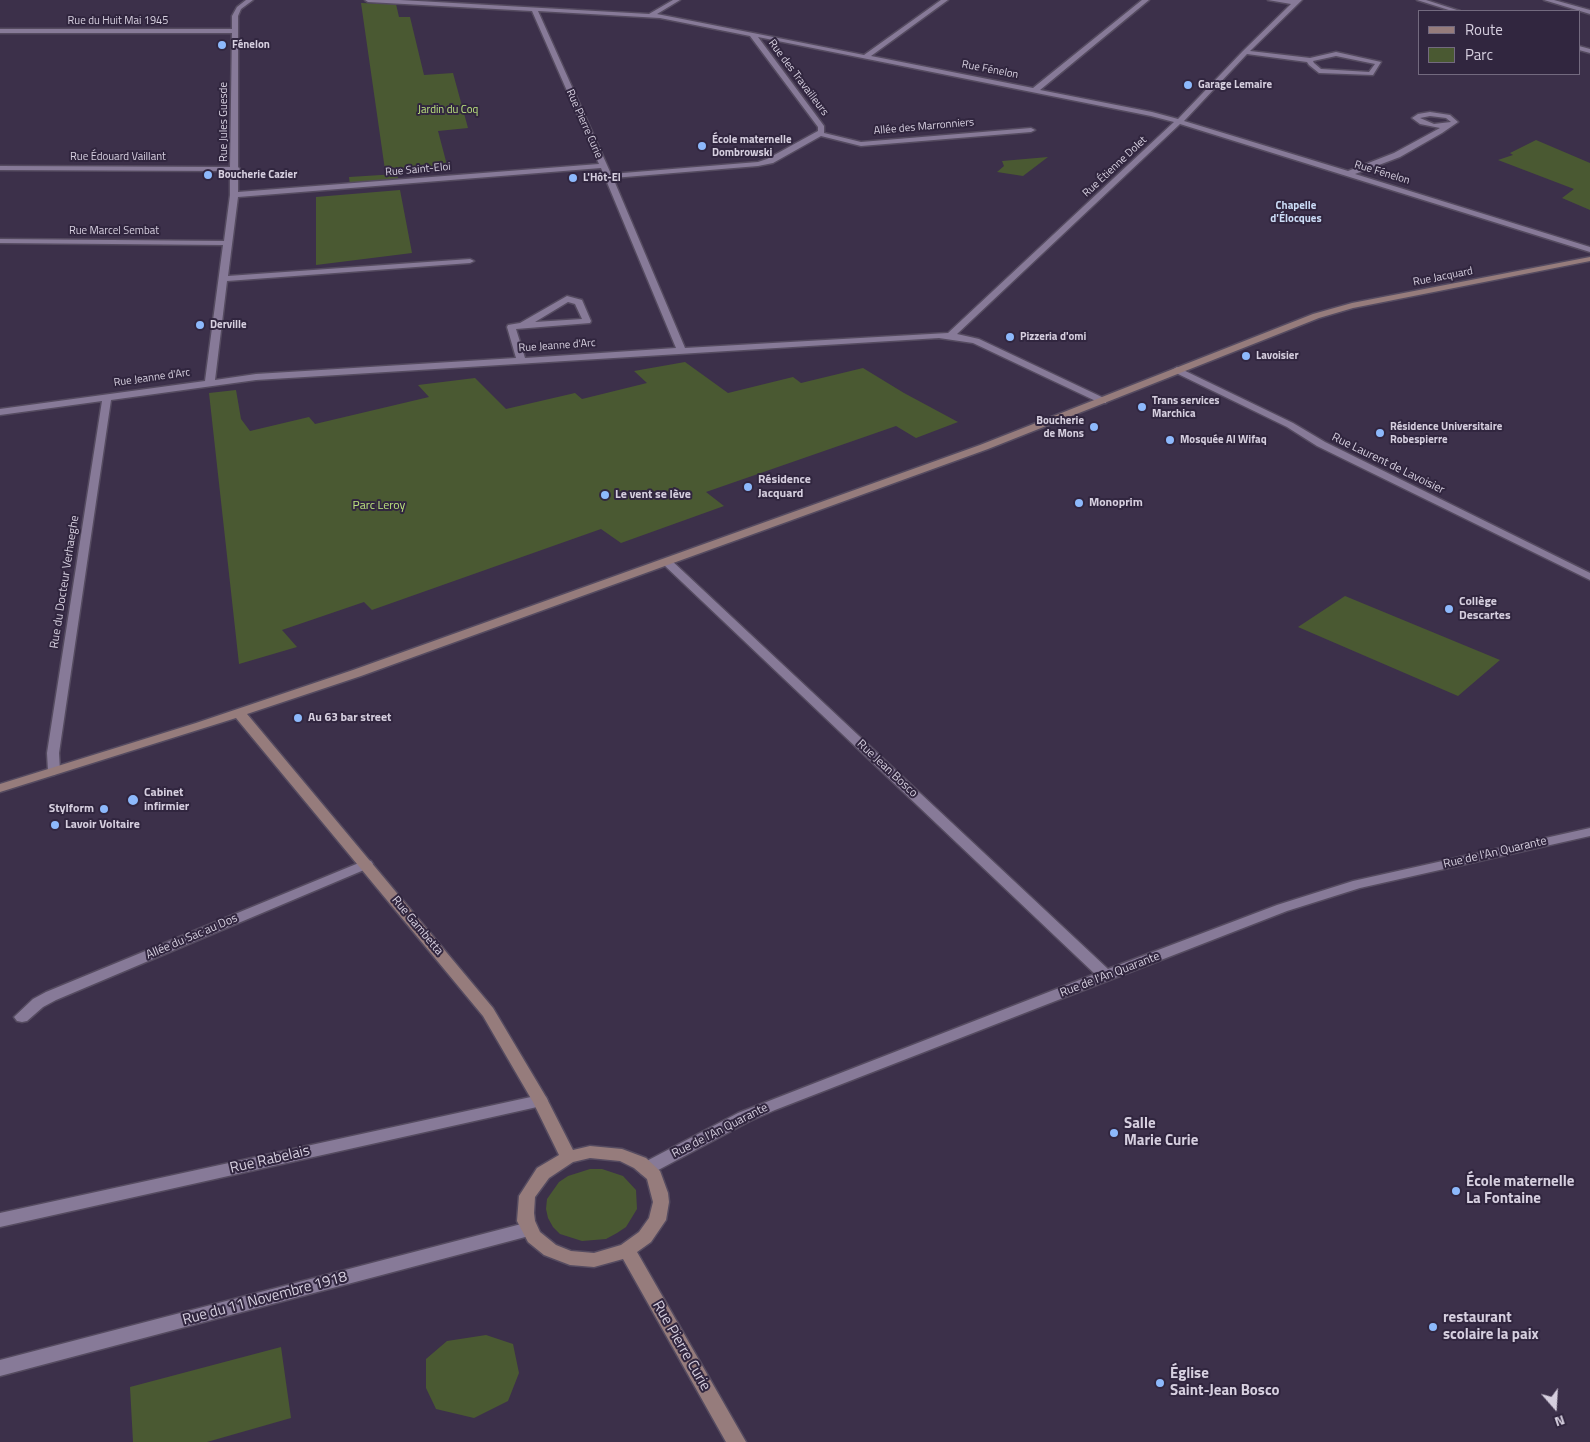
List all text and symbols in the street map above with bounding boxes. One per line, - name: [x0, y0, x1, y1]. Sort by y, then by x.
- legend: [1418, 10, 1580, 75]
- street label: Rue du Huit Mai 1945: [68, 14, 168, 28]
- text: Route: [1465, 18, 1503, 41]
- street label: Rue des Travailleurs: [765, 37, 831, 119]
- place label: Fénelon: [232, 38, 270, 52]
- marker: Fénelon: [216, 39, 228, 51]
- text: Parc: [1465, 43, 1493, 66]
- street label: Rue Fénelon: [961, 58, 1019, 82]
- place label: Garage Lemaire: [1198, 78, 1272, 92]
- marker: Garage Lemaire: [1182, 79, 1194, 91]
- street label: Rue Jules Guesde: [217, 82, 231, 162]
- street label: Rue Pierre Curie: [563, 88, 605, 160]
- park label: Jardin du Coq: [418, 103, 478, 117]
- street label: Allée des Marronniers: [873, 116, 975, 138]
- place label: École maternelle Dombrowski: [712, 133, 792, 159]
- street label: Rue Étienne Dolet: [1080, 134, 1150, 200]
- marker: École maternelle Dombrowski: [696, 140, 708, 152]
- street label: Rue Édouard Vaillant: [70, 150, 166, 164]
- street label: Rue Fénelon: [1353, 158, 1411, 188]
- street label: Rue Saint-Eloi: [385, 161, 451, 179]
- place label: Boucherie Cazier: [218, 168, 297, 182]
- marker: Boucherie Cazier: [202, 169, 214, 181]
- place label: L'Hôt-El: [583, 171, 621, 185]
- marker: L'Hôt-El: [567, 172, 579, 184]
- district label: Chapelle d'Élocques: [1270, 199, 1322, 225]
- street label: Rue Marcel Sembat: [69, 224, 159, 238]
- street label: Rue Jacquard: [1412, 265, 1474, 289]
- place label: Derville: [210, 318, 247, 332]
- marker: Derville: [194, 319, 206, 331]
- place label: Pizzeria d'omi: [1020, 330, 1086, 344]
- marker: Pizzeria d'omi: [1004, 331, 1016, 343]
- street label: Rue Jeanne d'Arc: [518, 337, 596, 355]
- place label: Lavoisier: [1256, 349, 1299, 363]
- marker: Lavoisier: [1240, 350, 1252, 362]
- street label: Rue Jeanne d'Arc: [113, 366, 191, 390]
- place label: Trans services Marchica: [1152, 394, 1219, 420]
- marker: Trans services Marchica: [1136, 401, 1148, 413]
- place label: Boucherie de Mons: [1036, 414, 1084, 440]
- place label: Résidence Universitaire Robespierre: [1390, 420, 1502, 446]
- marker: Boucherie de Mons: [1088, 421, 1100, 433]
- marker: Résidence Universitaire Robespierre: [1374, 427, 1386, 439]
- street label: Rue Laurent de Lavoisier: [1329, 430, 1447, 498]
- place label: Mosquée Al Wifaq: [1180, 433, 1267, 447]
- marker: Mosquée Al Wifaq: [1164, 434, 1176, 446]
- place label: Résidence Jacquard: [758, 473, 811, 501]
- marker: Résidence Jacquard: [742, 481, 754, 493]
- place label: Le vent se lève: [615, 488, 691, 502]
- marker: Le vent se lève: [599, 489, 611, 501]
- place label: Monoprim: [1089, 496, 1143, 510]
- marker: Monoprim: [1073, 497, 1085, 509]
- park label: Parc Leroy: [353, 499, 405, 513]
- street label: Rue du Docteur Verhaeghe: [47, 514, 83, 650]
- place label: Collège Descartes: [1459, 595, 1511, 623]
- marker: Collège Descartes: [1443, 603, 1455, 615]
- place label: Au 63 bar street: [308, 711, 391, 725]
- marker: Au 63 bar street: [292, 712, 304, 724]
- street label: Rue Jean Bosco: [854, 737, 920, 801]
- place label: Cabinet infirmier: [144, 786, 189, 814]
- marker: Cabinet infirmier: [126, 793, 140, 807]
- place label: Stylform: [49, 802, 94, 816]
- marker: Stylform: [98, 803, 110, 815]
- place label: Lavoir Voltaire: [65, 818, 140, 832]
- marker: Lavoir Voltaire: [49, 819, 61, 831]
- street label: Rue de l'An Quarante: [1442, 834, 1548, 872]
- street label: Rue Gambetta: [388, 894, 446, 958]
- street label: Allée du Sac au Dos: [144, 911, 240, 963]
- street label: Rue de l'An Quarante: [1058, 949, 1162, 1001]
- street label: Rue de l'An Quarante: [670, 1101, 770, 1161]
- place label: Salle Marie Curie: [1124, 1115, 1198, 1150]
- marker: Salle Marie Curie: [1108, 1127, 1120, 1139]
- street label: Rue Rabelais: [228, 1142, 312, 1178]
- place label: École maternelle La Fontaine: [1466, 1173, 1574, 1208]
- marker: École maternelle La Fontaine: [1450, 1185, 1462, 1197]
- street label: Rue du 11 Novembre 1918: [181, 1268, 349, 1330]
- street label: Rue Pierre Curie: [648, 1298, 714, 1394]
- place label: restaurant scolaire la paix: [1443, 1309, 1539, 1344]
- marker: restaurant scolaire la paix: [1427, 1321, 1439, 1333]
- place label: Église Saint-Jean Bosco: [1170, 1365, 1279, 1400]
- marker: Église Saint-Jean Bosco: [1154, 1377, 1166, 1389]
- north arrow: [1530, 1382, 1580, 1432]
- text: N: [1552, 1410, 1568, 1433]

